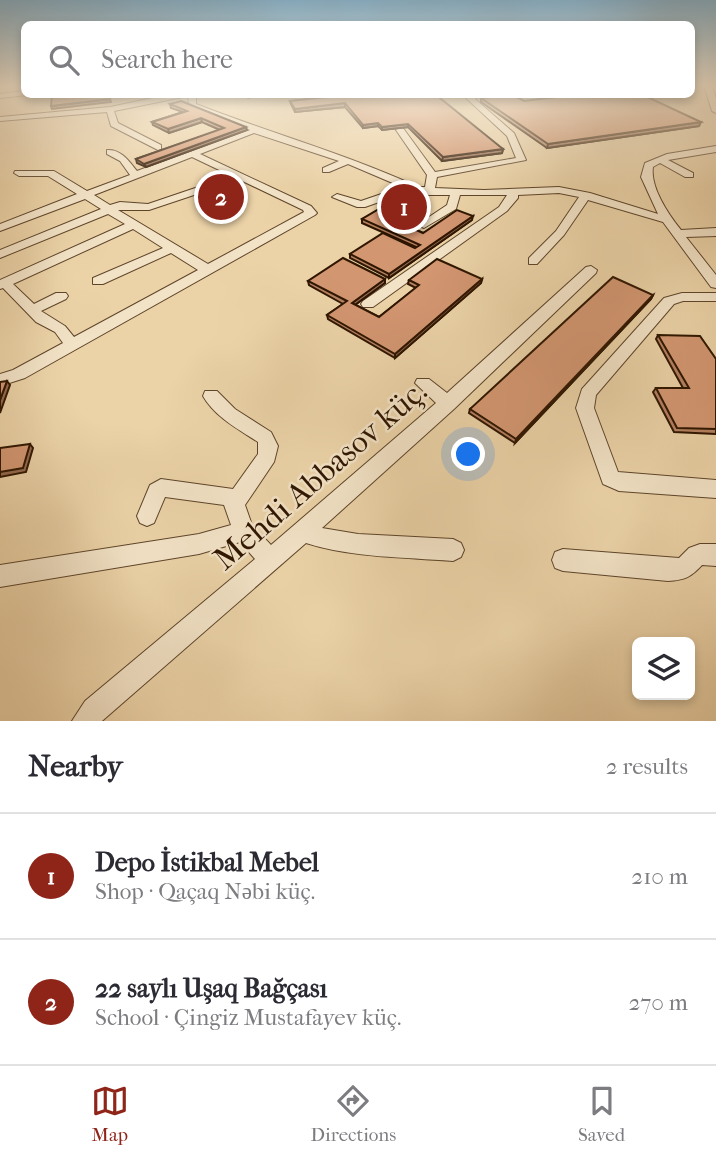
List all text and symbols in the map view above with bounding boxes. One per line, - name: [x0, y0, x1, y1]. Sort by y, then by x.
- search box: [21, 21, 695, 98]
- icon: search: [45, 41, 83, 79]
- text: Search here: [101, 44, 233, 75]
- pin: 2: [198, 171, 244, 223]
- pin: 1: [381, 181, 427, 233]
- street label: Mehdi Abbasov küç.: [206, 372, 434, 578]
- your location: [451, 437, 485, 471]
- map controls: [632, 637, 695, 700]
- button: layers: [632, 637, 695, 700]
- text: Nearby: [28, 749, 123, 784]
- text: 2 results: [606, 753, 688, 780]
- text: Depo İstikbal Mebel: [95, 847, 319, 878]
- text: 1: [47, 863, 55, 890]
- text: 210 m: [631, 863, 688, 890]
- text: Shop · Qaçaq Nəbi küç.: [95, 878, 315, 905]
- text: 22 saylı Uşaq Bağçası: [95, 973, 327, 1004]
- text: 2: [45, 989, 57, 1016]
- text: 270 m: [628, 989, 688, 1016]
- text: School · Çingiz Mustafayev küç.: [95, 1004, 401, 1031]
- tab: Map: [91, 1082, 129, 1146]
- tab: Directions: [311, 1082, 396, 1146]
- tab: Saved: [578, 1082, 625, 1146]

